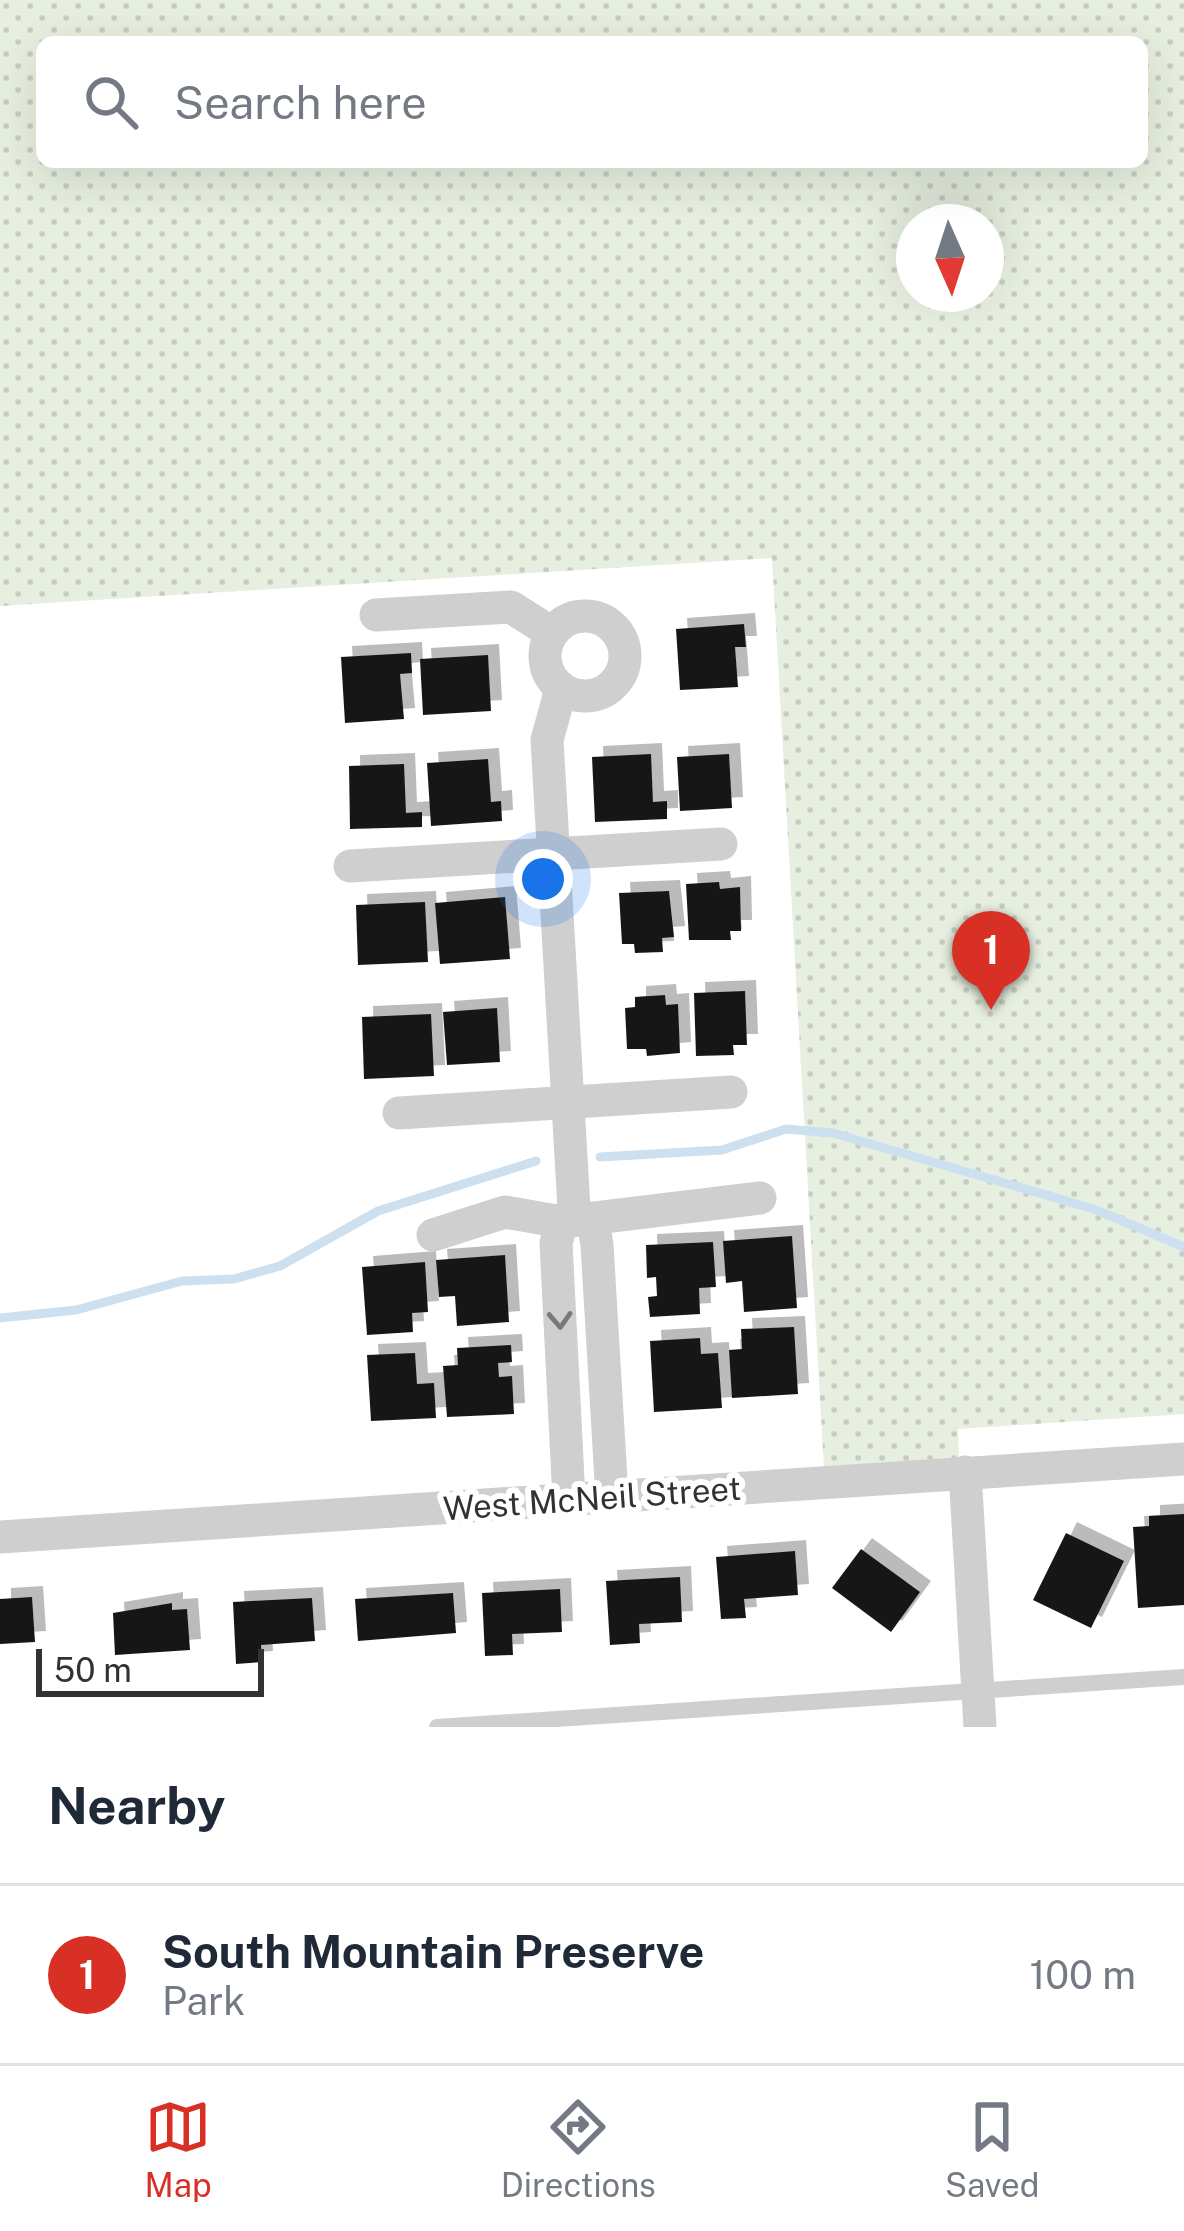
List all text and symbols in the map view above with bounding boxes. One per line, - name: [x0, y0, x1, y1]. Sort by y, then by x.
- search box: [36, 36, 1148, 168]
- icon: search: [78, 69, 144, 135]
- text: Search here: [174, 76, 427, 129]
- north arrow: [896, 204, 1004, 312]
- your location: [513, 849, 573, 909]
- pin: 1: [952, 911, 1030, 1010]
- one-way arrow: [547, 1311, 573, 1330]
- street label: West McNeil Street: [442, 1469, 742, 1527]
- scale bar: [36, 1643, 264, 1696]
- text: 50 m: [54, 1651, 132, 1689]
- text: Nearby: [48, 1776, 225, 1835]
- text: South Mountain Preserve: [162, 1925, 704, 1978]
- text: 1: [79, 1952, 95, 1998]
- text: 100 m: [1029, 1952, 1136, 1998]
- text: Park: [162, 1978, 245, 2024]
- tab: Map: [145, 2094, 212, 2204]
- tab: Directions: [501, 2094, 656, 2204]
- tab: Saved: [945, 2094, 1039, 2204]

